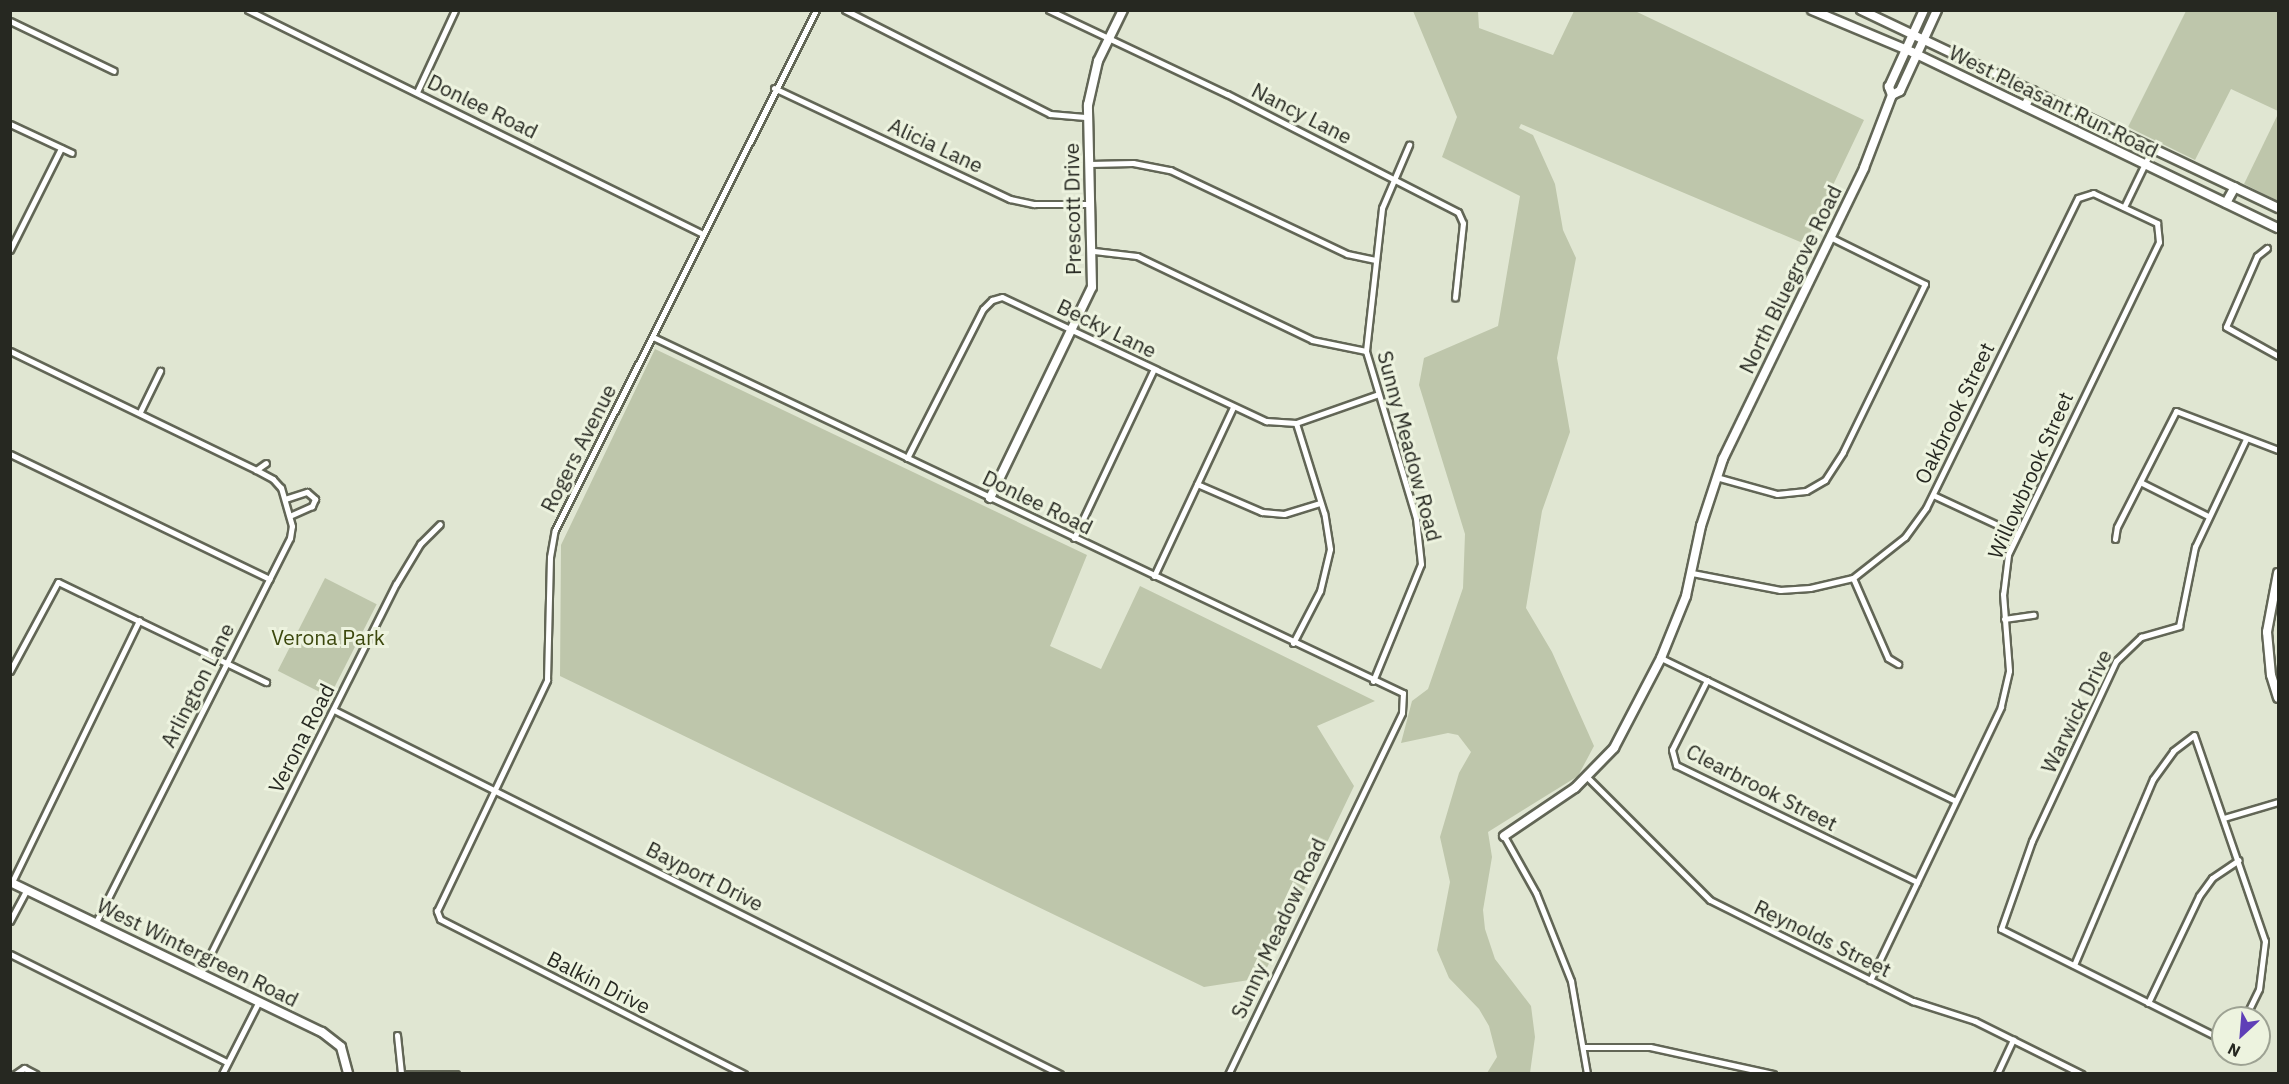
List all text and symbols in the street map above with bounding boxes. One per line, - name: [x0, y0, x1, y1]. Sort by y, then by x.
- street label: West Pleasant Run Road: [1945, 39, 2163, 163]
- street label: Donlee Road: [424, 68, 542, 144]
- street label: Nancy Lane: [1248, 77, 1356, 149]
- street label: Alicia Lane: [885, 112, 987, 178]
- street label: Prescott Drive: [1058, 143, 1086, 275]
- street label: North Bluegrove Road: [1733, 181, 1847, 377]
- street label: Becky Lane: [1053, 293, 1161, 363]
- street label: Oakbrook Street: [1909, 338, 1999, 488]
- street label: Sunny Meadow Road: [1372, 348, 1448, 544]
- street label: Rogers Avenue: [535, 380, 621, 516]
- street label: Willowbrook Street: [1982, 388, 2078, 562]
- street label: Donlee Road: [979, 464, 1097, 540]
- street label: Arlington Lane: [155, 619, 239, 751]
- park label: Verona Park: [271, 624, 385, 650]
- street label: Warwick Drive: [2035, 645, 2117, 777]
- street label: Verona Road: [263, 679, 339, 797]
- street label: Clearbrook Street: [1682, 738, 1842, 836]
- street label: Sunny Meadow Road: [1225, 834, 1331, 1022]
- street label: Bayport Drive: [642, 836, 768, 916]
- street label: West Wintergreen Road: [93, 892, 303, 1012]
- street label: Reynolds Street: [1750, 894, 1896, 982]
- street label: Balkin Drive: [543, 945, 655, 1019]
- north arrow: [2211, 1006, 2271, 1066]
- text: N: [2224, 1039, 2244, 1062]

